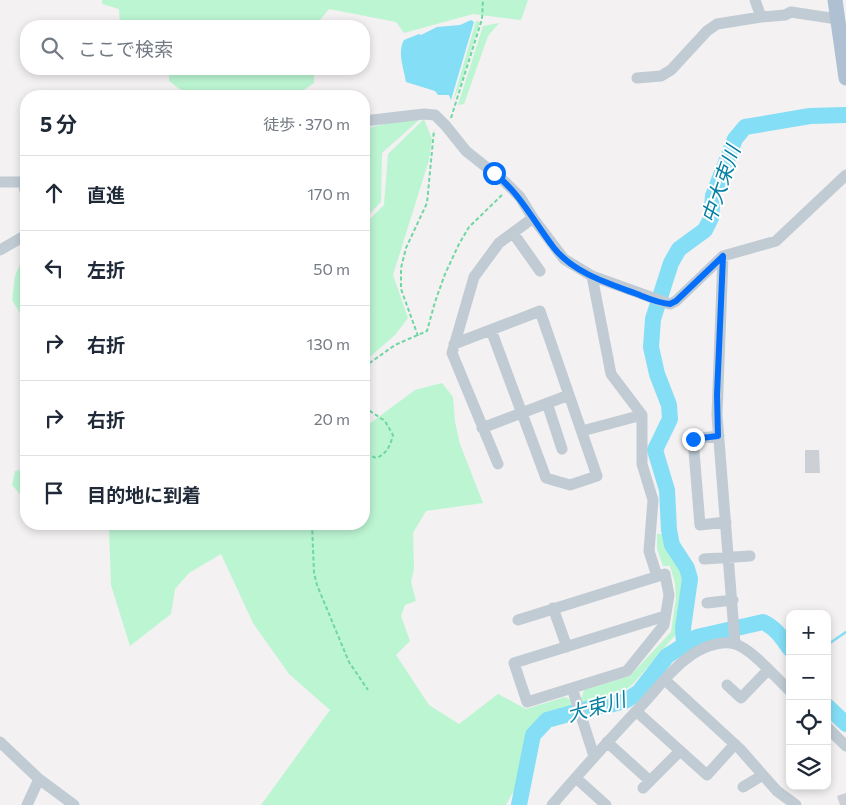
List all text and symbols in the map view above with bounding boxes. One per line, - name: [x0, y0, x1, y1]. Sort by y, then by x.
- search box: [20, 20, 370, 75]
- icon: search: [38, 34, 66, 62]
- text: ここで検索: [78, 37, 173, 60]
- text: 5 分: [40, 111, 77, 136]
- text: 徒歩 · 370 m: [263, 114, 350, 133]
- water label: 中大束川: [696, 140, 745, 226]
- route start: [483, 162, 506, 185]
- icon: ahead: [40, 179, 68, 207]
- text: 直進: [87, 183, 125, 206]
- text: 170 m: [307, 184, 350, 203]
- icon: left: [40, 254, 68, 282]
- text: 左折: [87, 258, 125, 281]
- text: 50 m: [313, 259, 350, 278]
- icon: right: [40, 329, 68, 357]
- text: 右折: [87, 333, 125, 356]
- text: 130 m: [307, 334, 350, 353]
- icon: right: [40, 404, 68, 432]
- text: 右折: [87, 408, 125, 431]
- text: 20 m: [314, 409, 350, 428]
- route end: [682, 428, 705, 451]
- icon: arrive: [40, 479, 68, 507]
- text: 目的地に到着: [87, 483, 201, 506]
- map controls: [786, 610, 831, 790]
- button: +: [786, 610, 831, 655]
- button: −: [786, 655, 831, 700]
- water label: 大束川: [564, 686, 630, 726]
- button: locate: [786, 700, 831, 745]
- button: layers: [786, 745, 831, 790]

